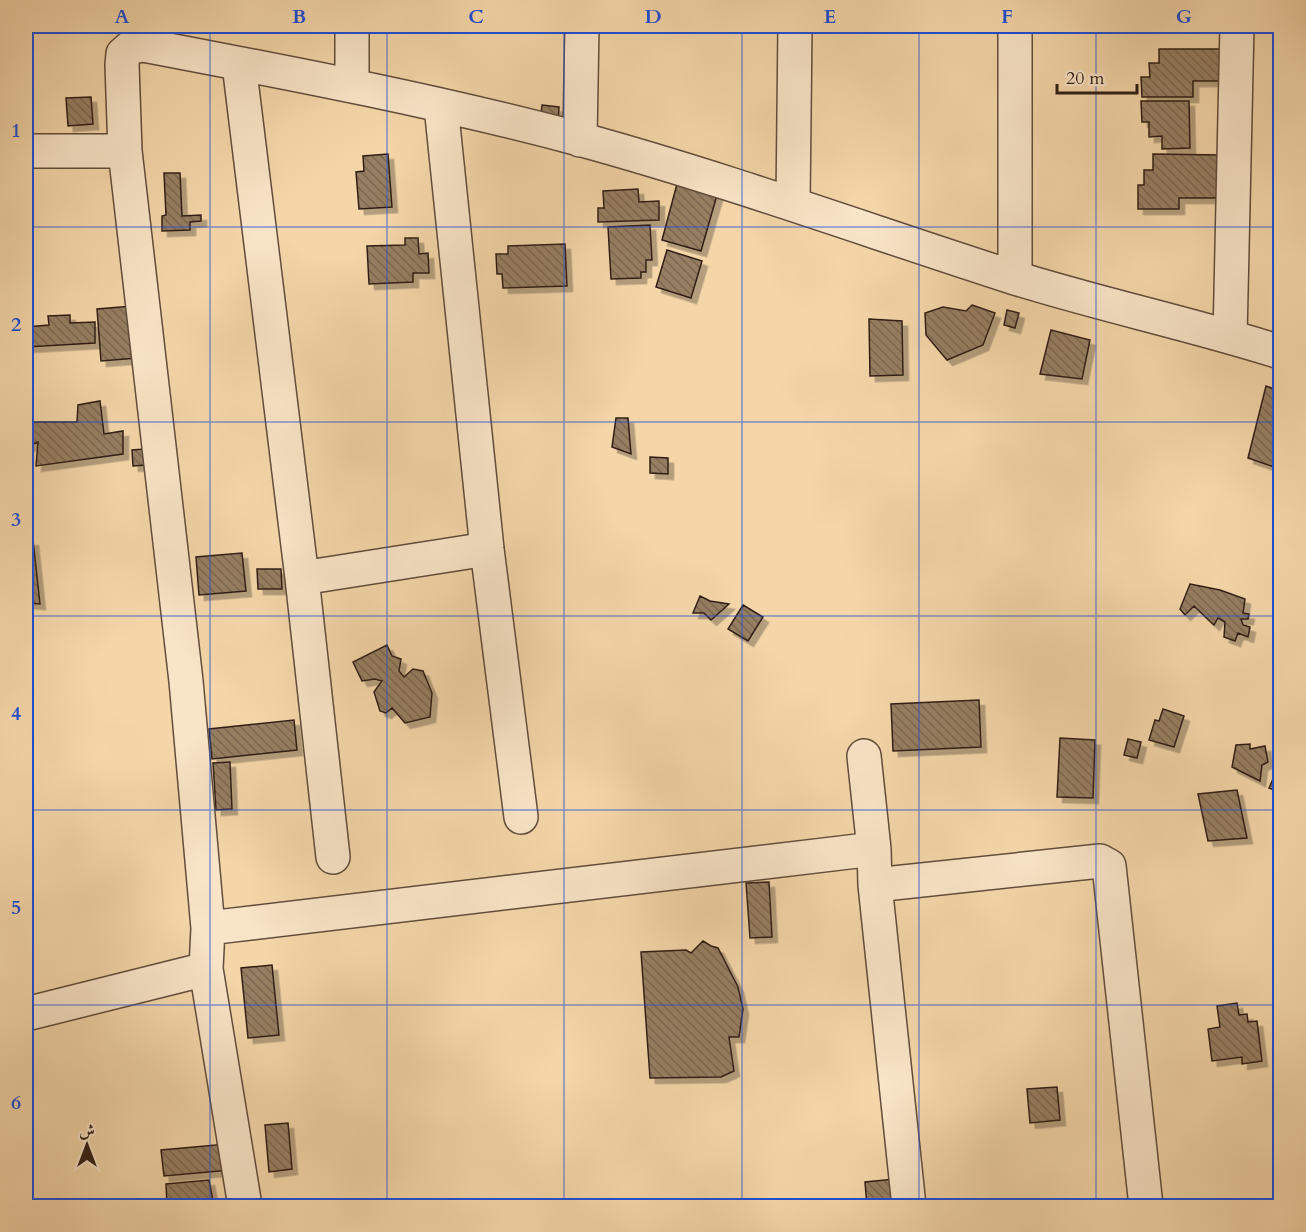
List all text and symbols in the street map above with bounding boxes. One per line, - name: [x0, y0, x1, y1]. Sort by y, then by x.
- text: A: [114, 3, 130, 30]
- text: B: [292, 3, 306, 30]
- text: C: [468, 3, 484, 30]
- text: D: [644, 3, 662, 30]
- text: E: [824, 3, 836, 30]
- text: F: [1001, 3, 1013, 30]
- text: G: [1176, 3, 1192, 30]
- scale bar: [1057, 57, 1136, 95]
- text: 20 m: [1066, 66, 1105, 91]
- text: 1: [11, 117, 21, 144]
- text: 2: [11, 311, 21, 338]
- text: 3: [11, 506, 21, 533]
- text: 4: [11, 700, 21, 727]
- text: 5: [11, 894, 21, 921]
- text: 6: [11, 1089, 21, 1116]
- north arrow: [57, 1115, 117, 1175]
- text: ش: [79, 1120, 95, 1142]

